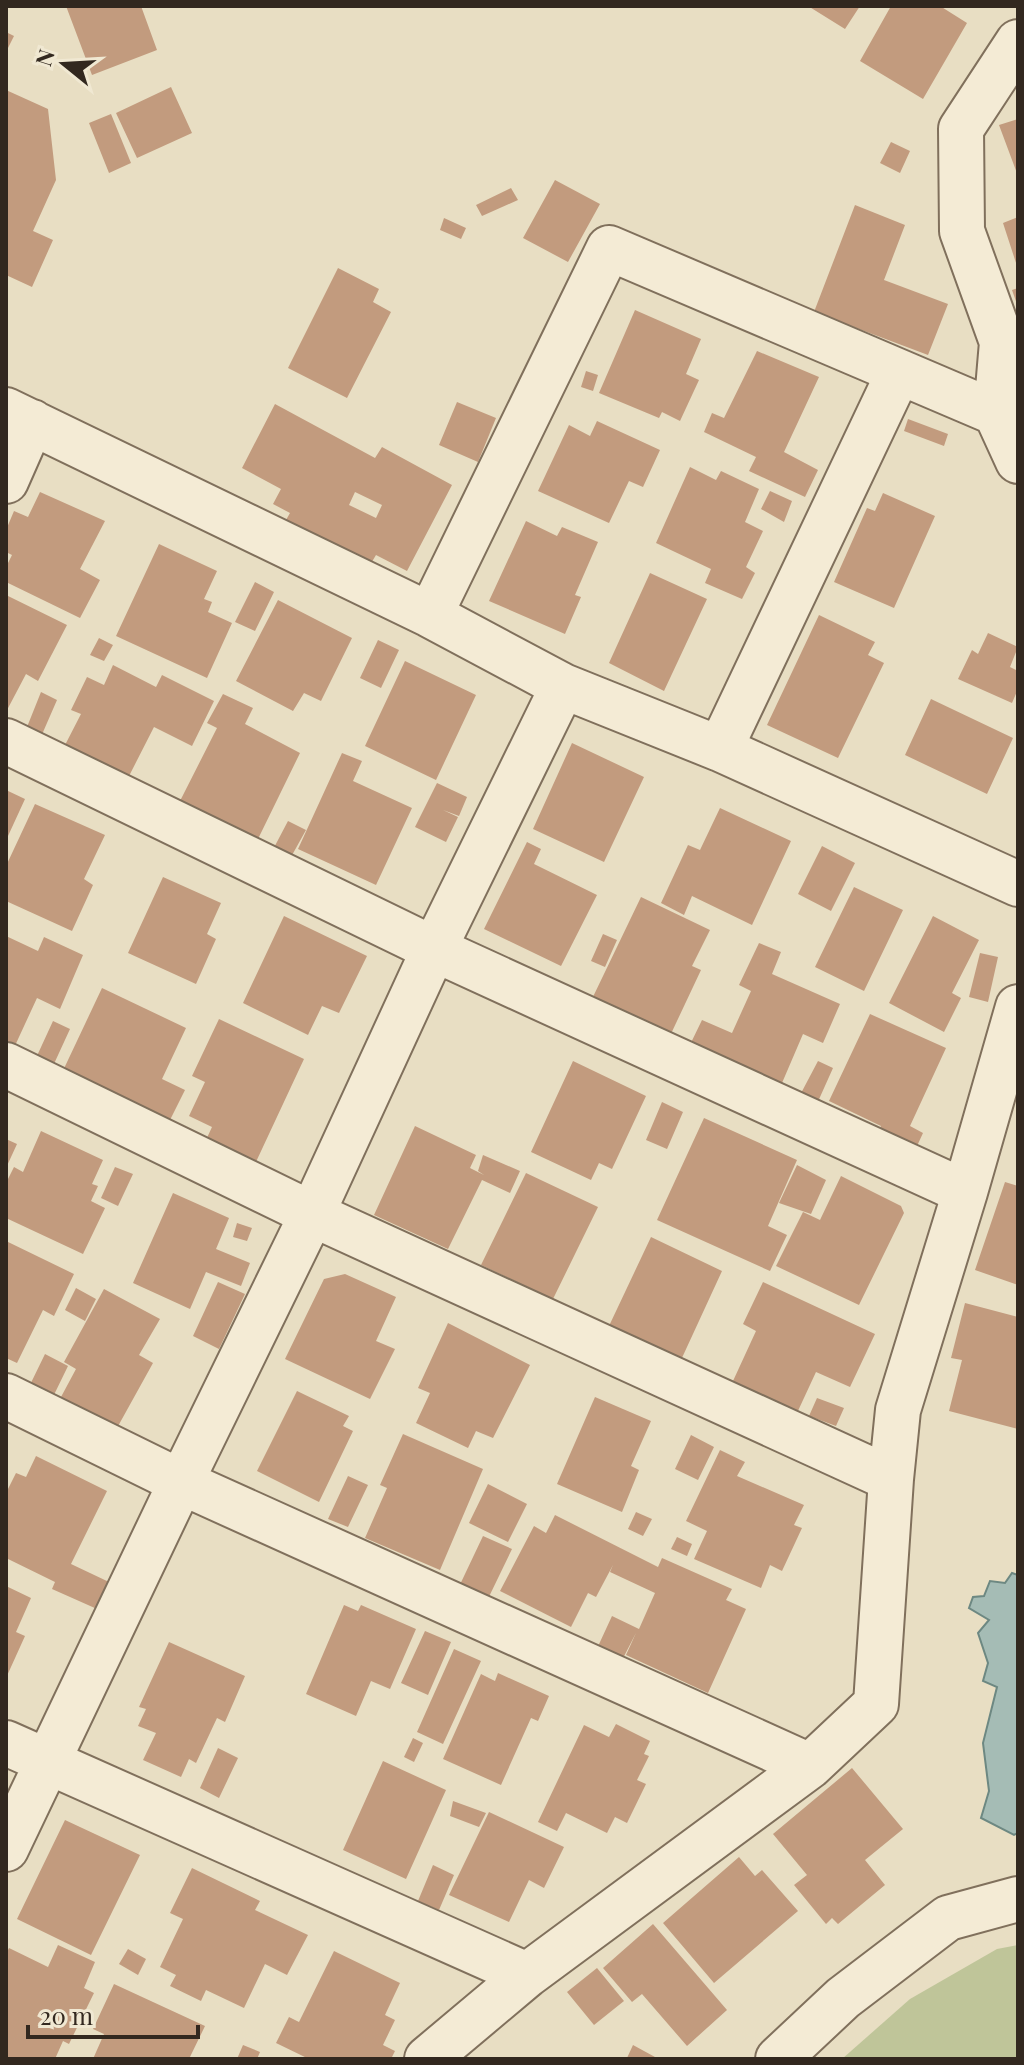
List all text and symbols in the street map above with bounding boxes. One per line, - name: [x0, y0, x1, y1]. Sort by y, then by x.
- north arrow: [24, 24, 104, 104]
- text: N: [27, 45, 61, 70]
- scale bar: [28, 1989, 198, 2039]
- text: 20 m: [40, 1999, 93, 2031]

